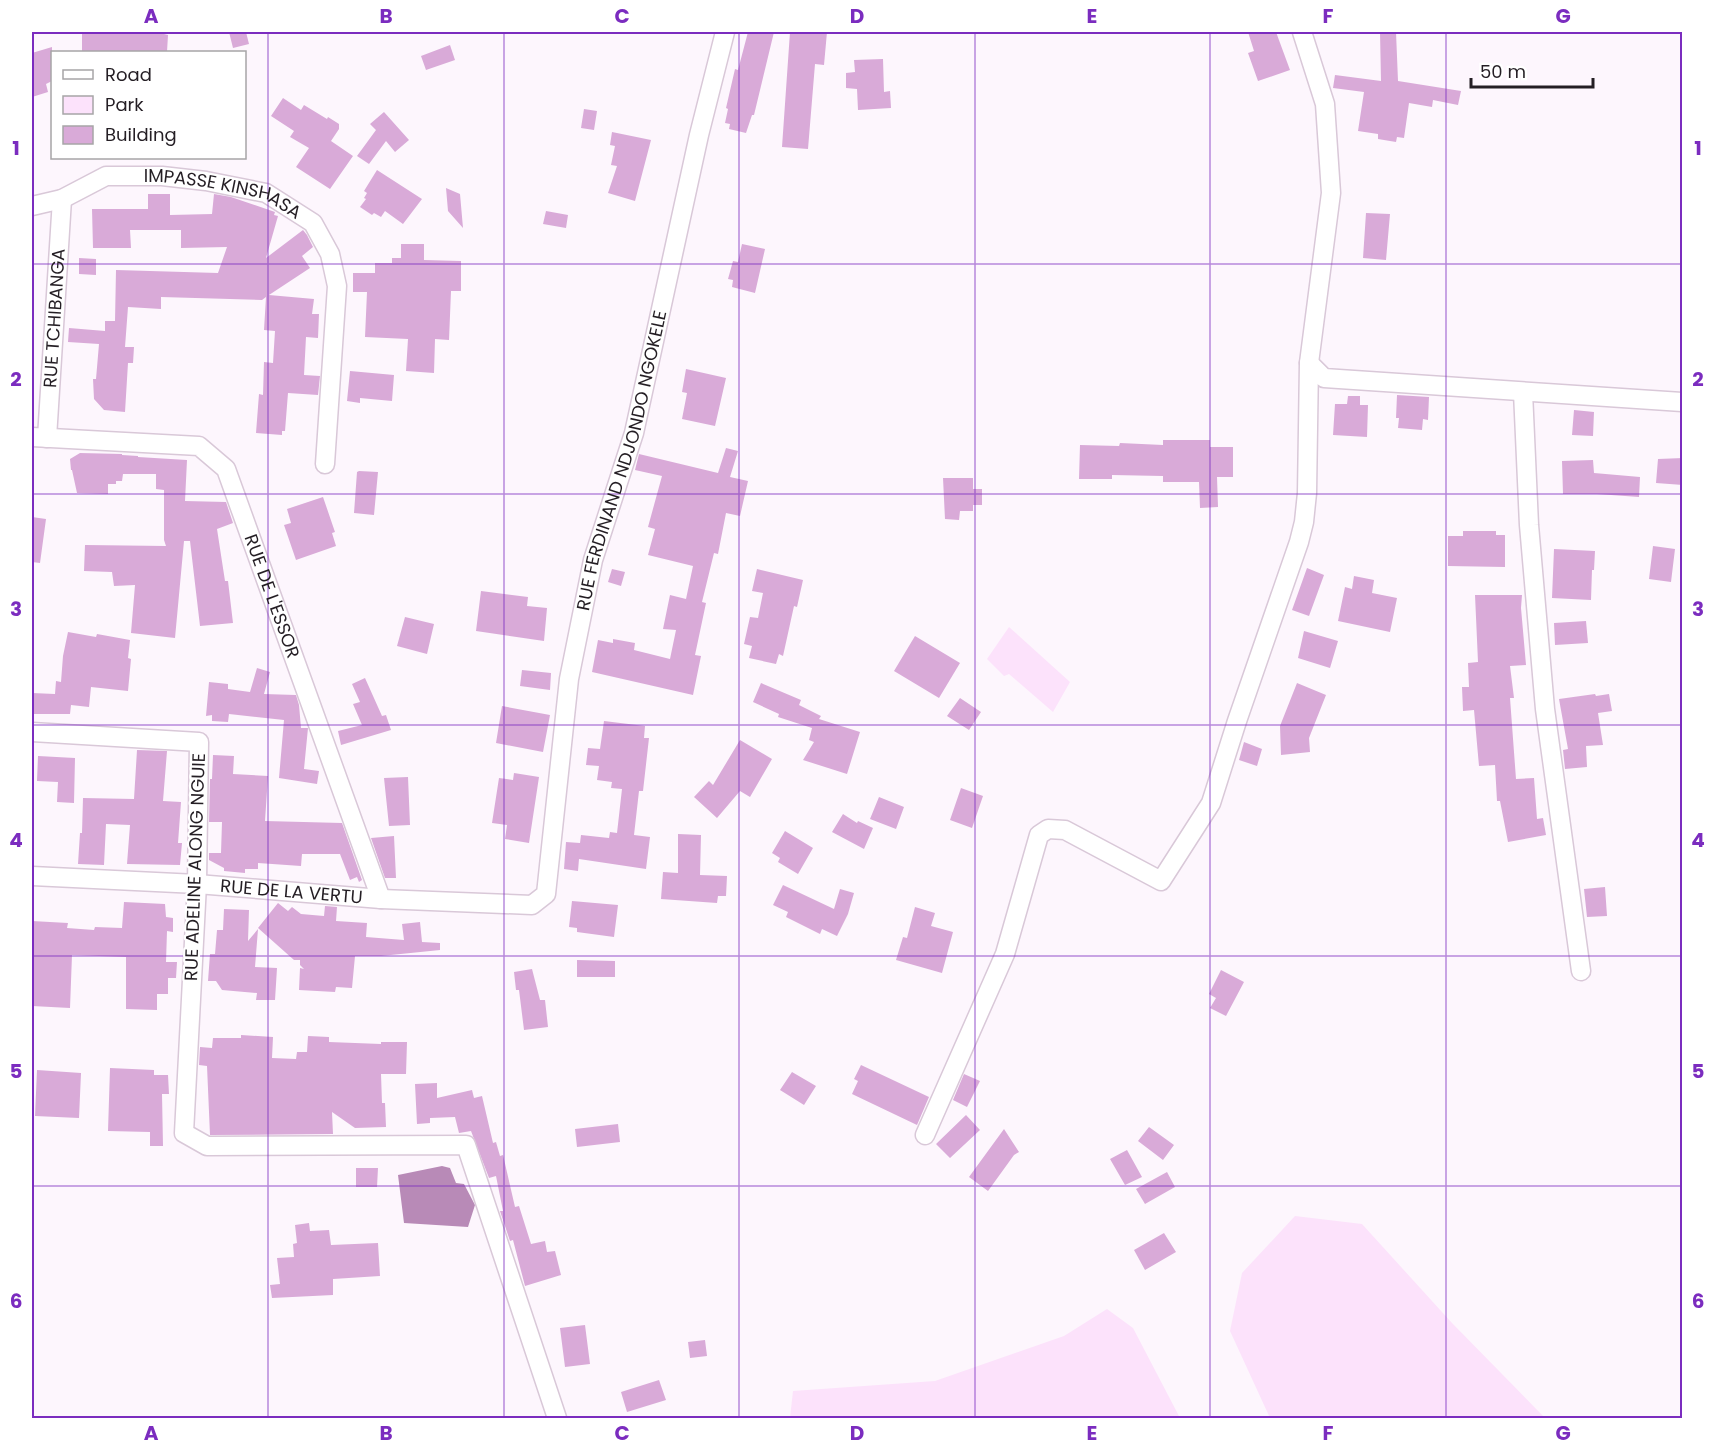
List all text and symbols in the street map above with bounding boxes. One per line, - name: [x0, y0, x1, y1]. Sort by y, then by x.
- text: A: [144, 2, 159, 30]
- text: B: [379, 2, 393, 30]
- text: C: [614, 2, 630, 30]
- text: D: [850, 2, 864, 30]
- text: E: [1087, 2, 1097, 30]
- text: F: [1323, 2, 1334, 30]
- text: G: [1555, 2, 1571, 30]
- legend: [51, 51, 246, 159]
- scale bar: [1471, 51, 1592, 89]
- text: 50 m: [1480, 59, 1526, 84]
- text: Road: [105, 62, 152, 87]
- text: Park: [105, 92, 144, 117]
- text: Building: [105, 122, 177, 147]
- text: 1: [12, 134, 20, 162]
- text: 1: [1694, 134, 1702, 162]
- street label: IMPASSE KINSHASA: [144, 163, 307, 225]
- street label: RUE TCHIBANGA: [37, 248, 71, 389]
- street label: RUE FERDINAND NDJONDO NGOKELE: [570, 308, 672, 613]
- text: 2: [10, 365, 22, 393]
- text: 2: [1692, 365, 1704, 393]
- street label: RUE DE L'ESSOR: [239, 531, 306, 662]
- text: 3: [10, 595, 22, 623]
- text: 3: [1692, 595, 1704, 623]
- street label: RUE ADELINE ALONG NGUIE: [178, 753, 211, 981]
- text: 4: [9, 826, 23, 854]
- text: 4: [1691, 826, 1705, 854]
- street label: RUE DE LA VERTU: [219, 873, 364, 909]
- text: 5: [10, 1057, 23, 1085]
- text: 5: [1692, 1057, 1705, 1085]
- text: 6: [10, 1287, 22, 1315]
- text: 6: [1692, 1287, 1704, 1315]
- text: A: [144, 1419, 159, 1447]
- text: B: [379, 1419, 393, 1447]
- text: C: [614, 1419, 630, 1447]
- text: D: [850, 1419, 864, 1447]
- text: E: [1087, 1419, 1097, 1447]
- text: F: [1323, 1419, 1334, 1447]
- text: G: [1555, 1419, 1571, 1447]

